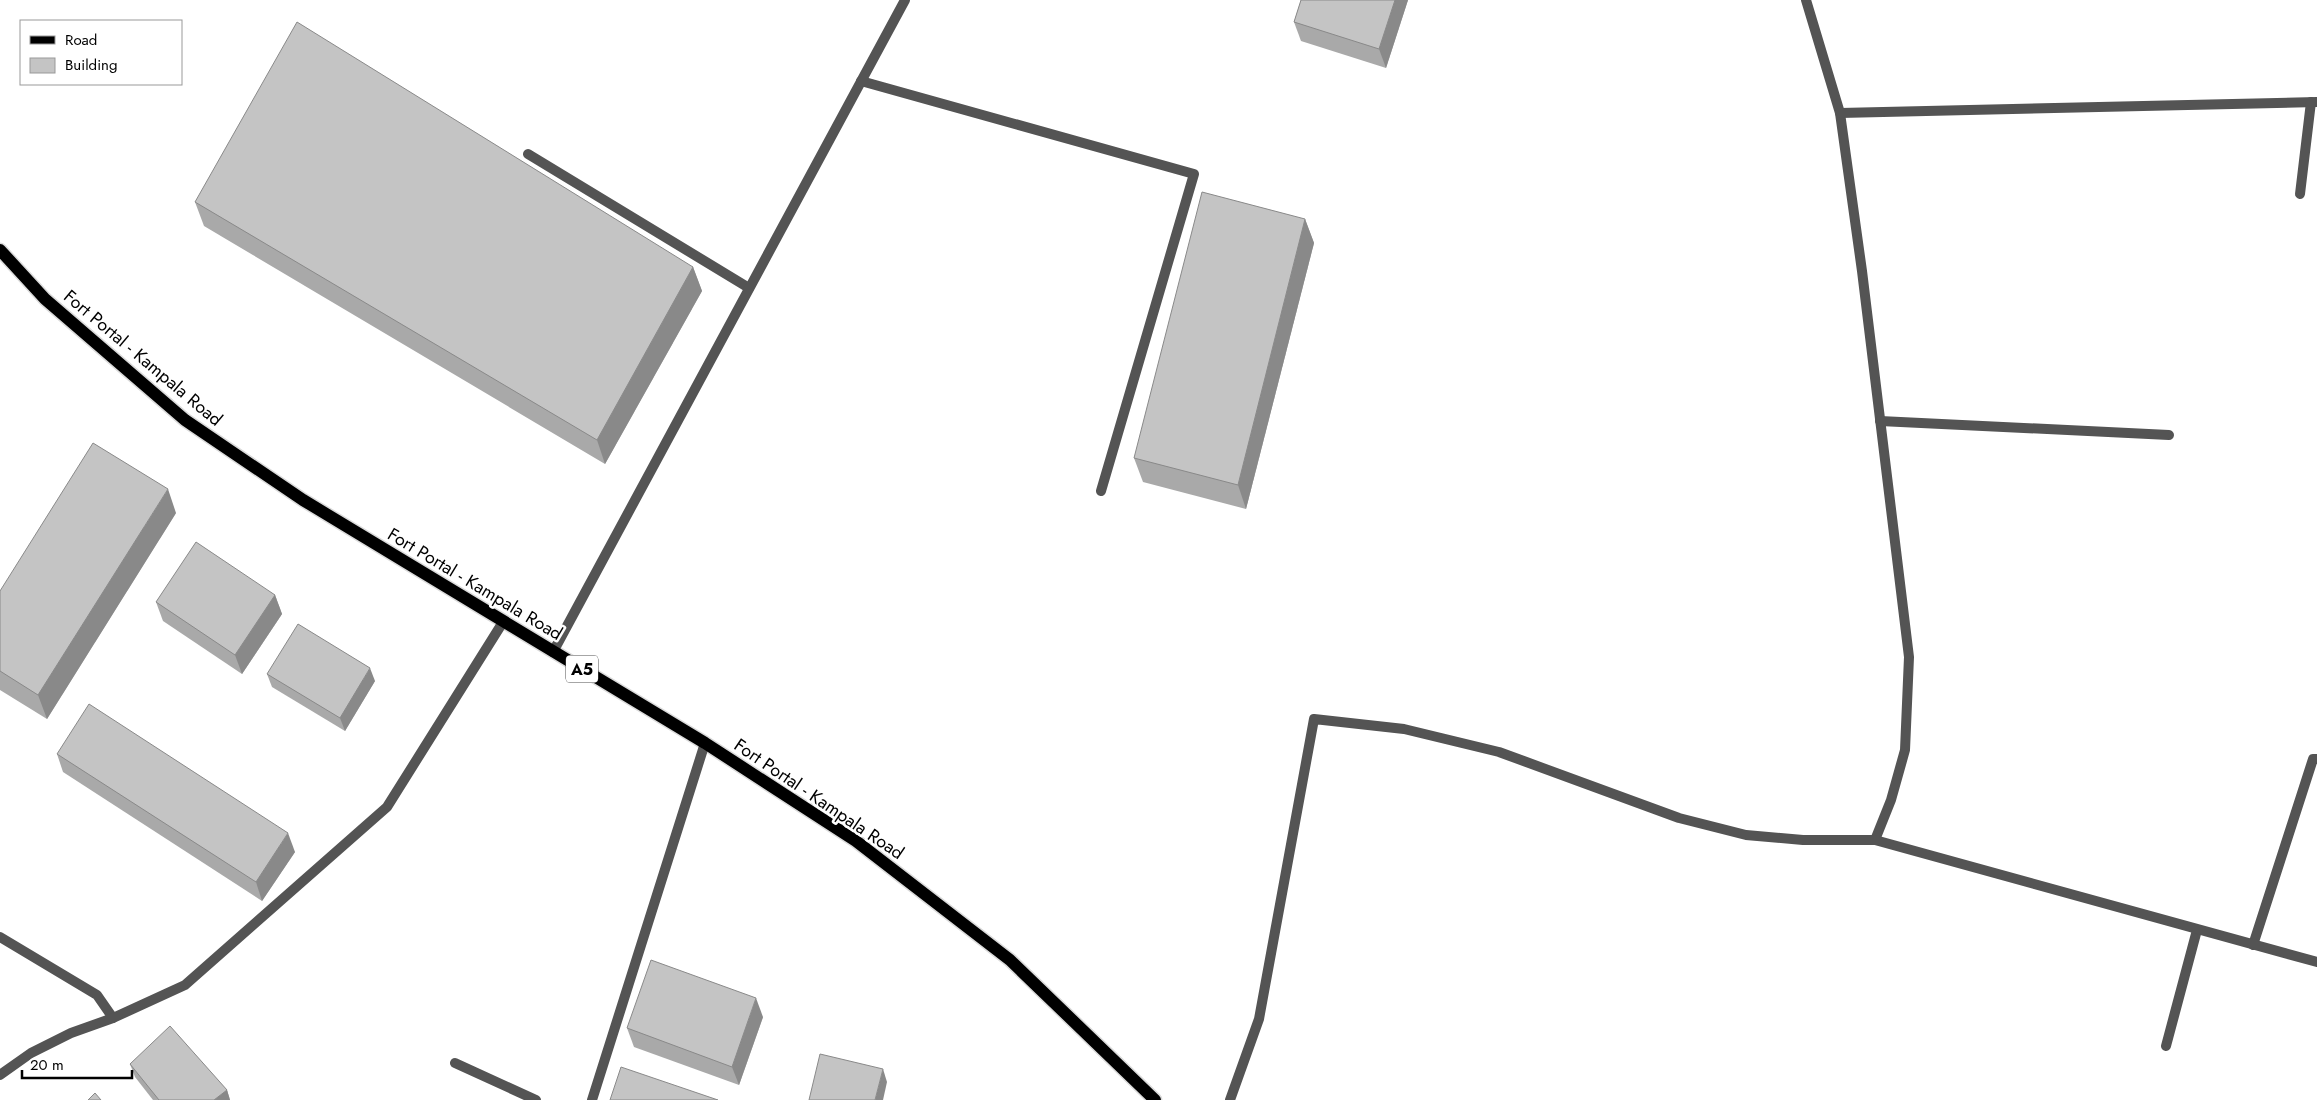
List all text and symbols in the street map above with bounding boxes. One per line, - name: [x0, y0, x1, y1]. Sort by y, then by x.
- legend: [20, 20, 182, 85]
- text: Road: [65, 29, 97, 51]
- text: Building: [65, 54, 117, 76]
- street label: Fort Portal - Kampala Road: [58, 284, 228, 432]
- street label: Fort Portal - Kampala Road: [383, 521, 567, 647]
- road number: A5: [566, 656, 598, 682]
- street label: Fort Portal - Kampala Road: [729, 732, 909, 866]
- scale bar: [22, 1048, 132, 1080]
- text: 20 m: [30, 1054, 64, 1076]

